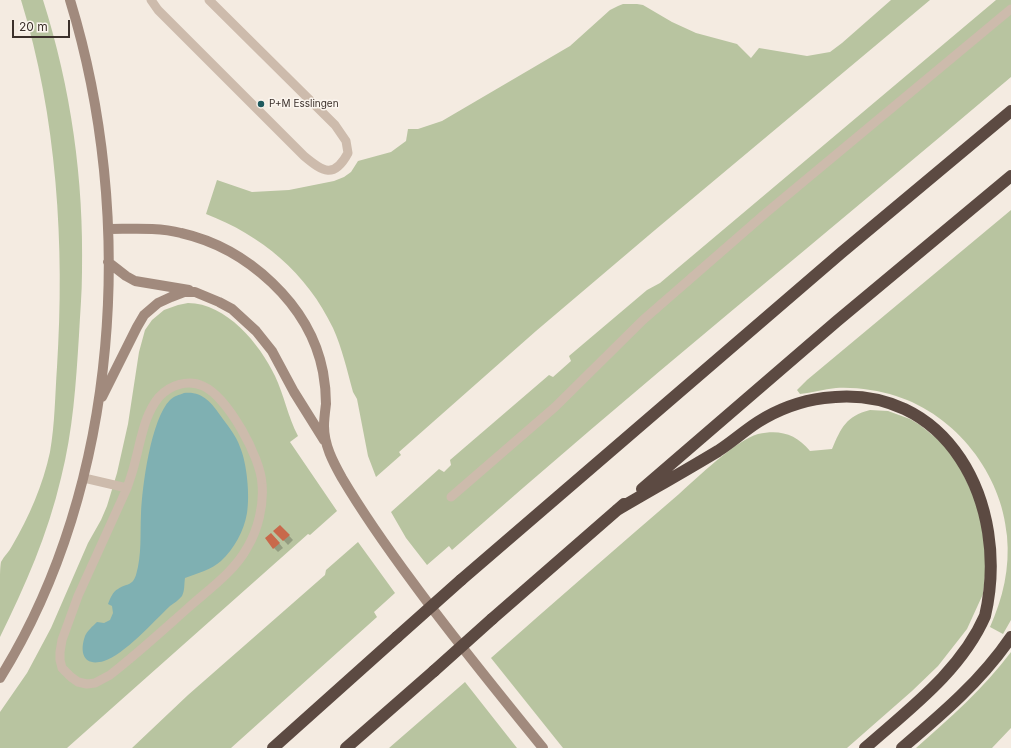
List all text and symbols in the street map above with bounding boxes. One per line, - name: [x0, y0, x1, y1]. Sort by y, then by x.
- scale bar: [14, 12, 72, 38]
- text: 20 m: [19, 19, 48, 34]
- place label: P+M Esslingen: [269, 98, 339, 110]
- marker: P+M Esslingen: [256, 99, 266, 109]

